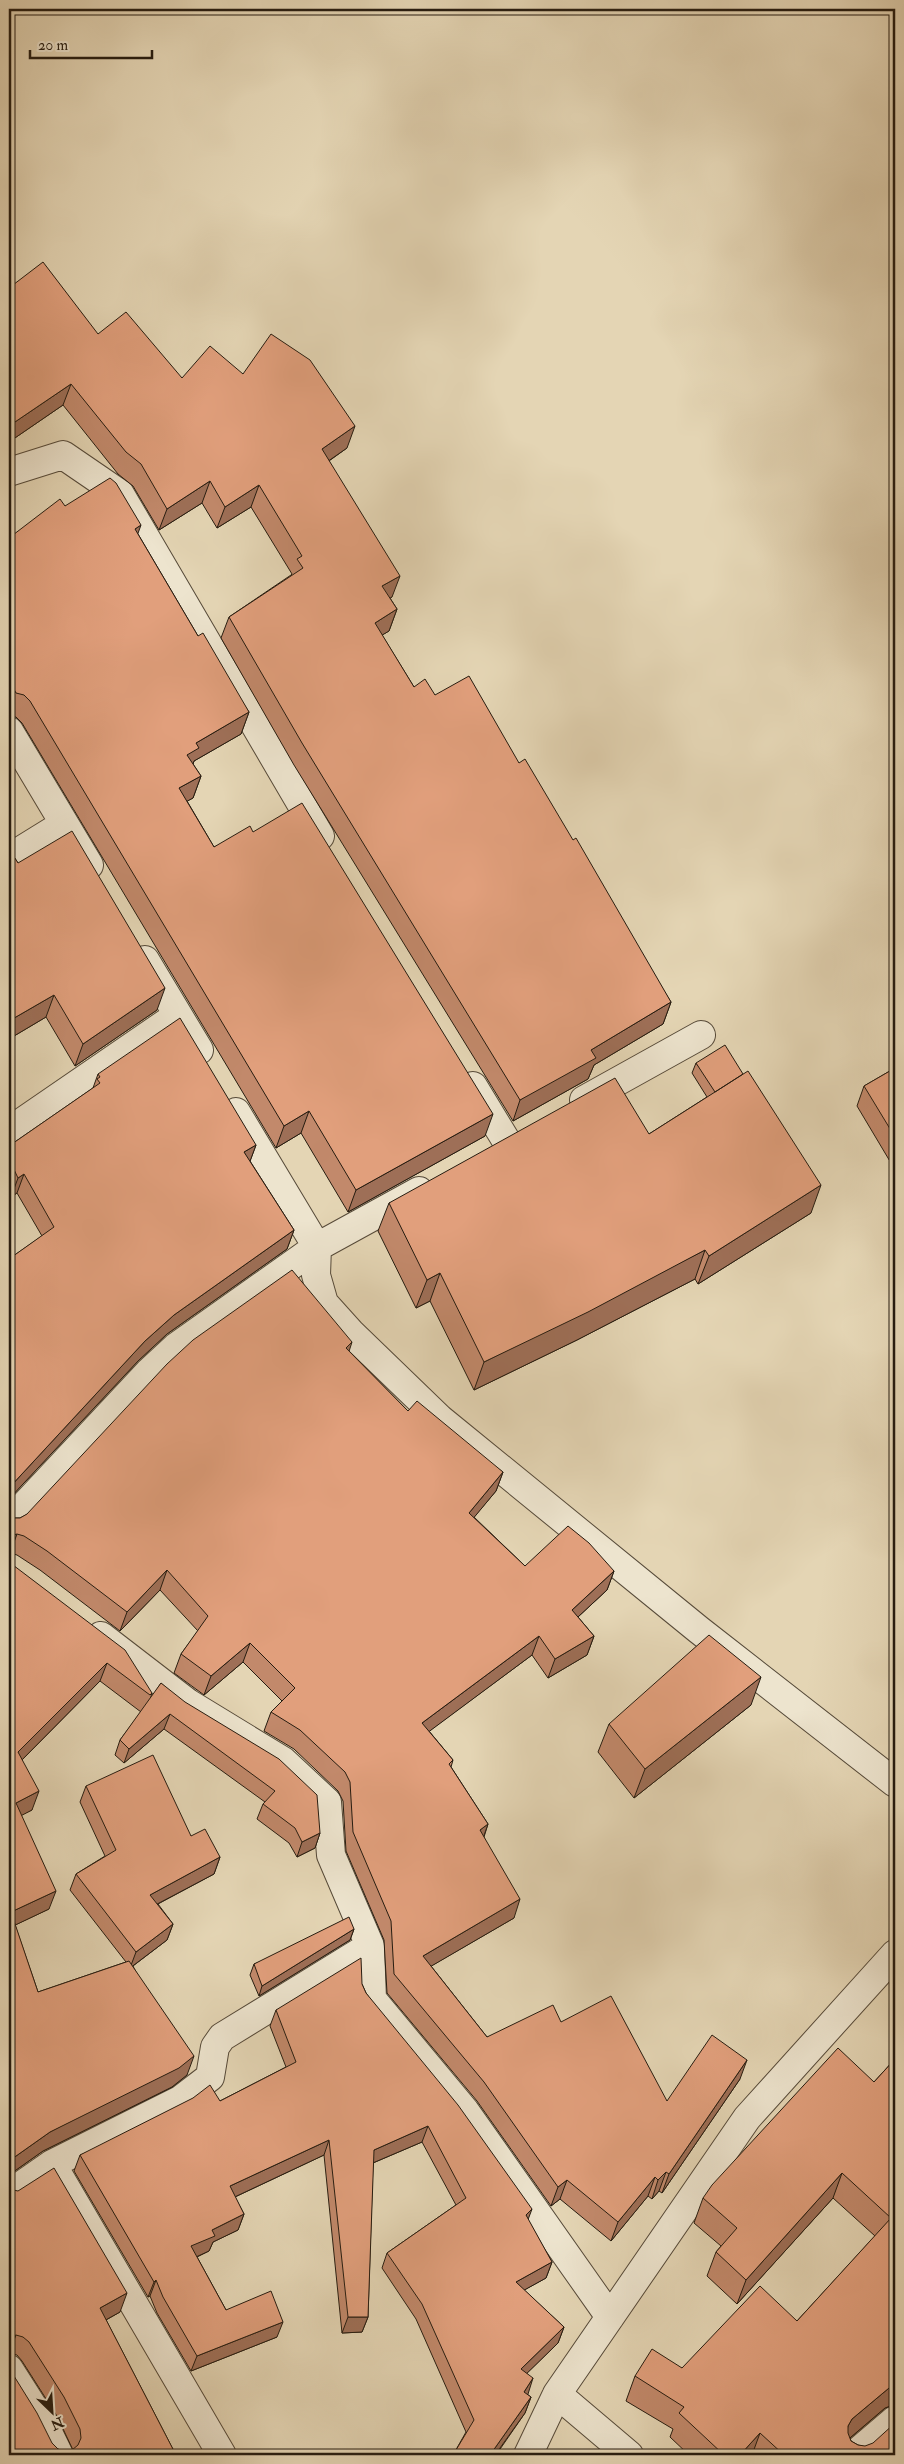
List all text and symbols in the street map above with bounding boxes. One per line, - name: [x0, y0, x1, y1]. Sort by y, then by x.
- scale bar: [30, 28, 152, 60]
- text: 20 m: [38, 36, 68, 55]
- north arrow: [28, 2386, 78, 2436]
- text: N: [48, 2413, 67, 2434]

